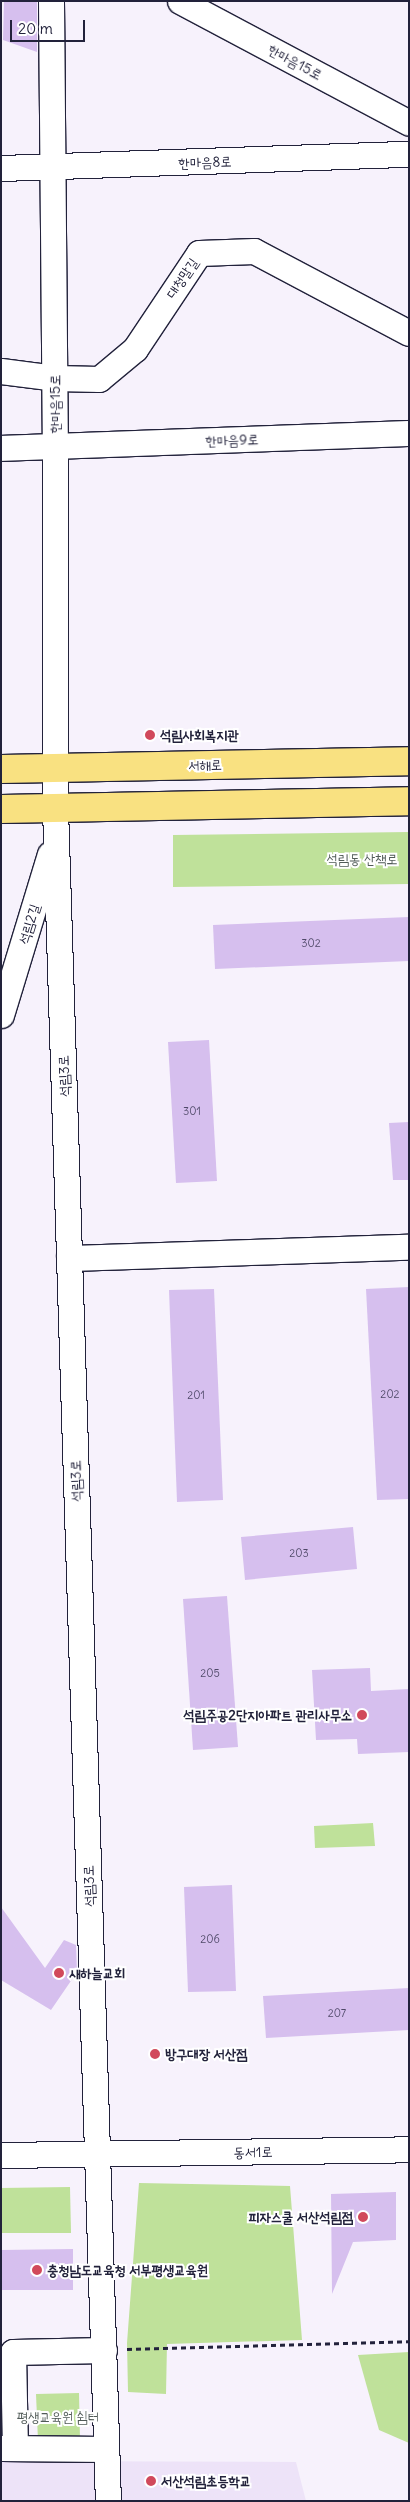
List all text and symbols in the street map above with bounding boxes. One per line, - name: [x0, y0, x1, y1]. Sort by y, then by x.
- scale bar: [12, 10, 88, 42]
- text: 20 m: [18, 19, 53, 38]
- street label: 한마음15로: [265, 41, 325, 83]
- street label: 한마음8로: [178, 153, 232, 171]
- street label: 대청말길: [162, 255, 202, 301]
- street label: 한마음15로: [47, 375, 63, 433]
- street label: 한마음9로: [205, 431, 259, 449]
- place label: 석림사회복지관: [160, 727, 239, 743]
- marker: 석림사회복지관: [144, 729, 156, 741]
- street label: 서해로: [188, 756, 222, 774]
- park label: 석림동 산책로: [327, 851, 397, 867]
- street label: 석림2길: [15, 902, 43, 946]
- house number: 302: [301, 936, 321, 950]
- street label: 석림3로: [55, 1055, 73, 1097]
- house number: 301: [183, 1104, 201, 1118]
- house number: 202: [380, 1387, 400, 1401]
- house number: 201: [187, 1388, 205, 1402]
- street label: 석림3로: [67, 1460, 85, 1502]
- house number: 203: [289, 1546, 309, 1560]
- house number: 205: [200, 1666, 220, 1680]
- place label: 석림주공2단지아파트 관리사무소: [183, 1707, 352, 1723]
- marker: 석림주공2단지아파트 관리사무소: [356, 1709, 368, 1721]
- street label: 석림3로: [80, 1865, 98, 1907]
- house number: 206: [200, 1932, 220, 1946]
- place label: 새하늘교회: [69, 1965, 125, 1981]
- marker: 새하늘교회: [53, 1967, 65, 1979]
- house number: 207: [328, 2006, 346, 2020]
- place label: 방구대장 서산점: [165, 2046, 247, 2062]
- marker: 방구대장 서산점: [149, 2048, 161, 2060]
- street label: 동서1로: [233, 2143, 273, 2161]
- place label: 피자스쿨 서산석림점: [248, 2209, 353, 2225]
- marker: 피자스쿨 서산석림점: [357, 2211, 369, 2223]
- place label: 충청남도교육청 서부평생교육원: [47, 2262, 208, 2278]
- marker: 충청남도교육청 서부평생교육원: [31, 2264, 43, 2276]
- park label: 평생교육원 쉼터: [17, 2409, 99, 2425]
- place label: 서산석림초등학교: [161, 2473, 251, 2489]
- marker: 서산석림초등학교: [145, 2475, 157, 2487]

